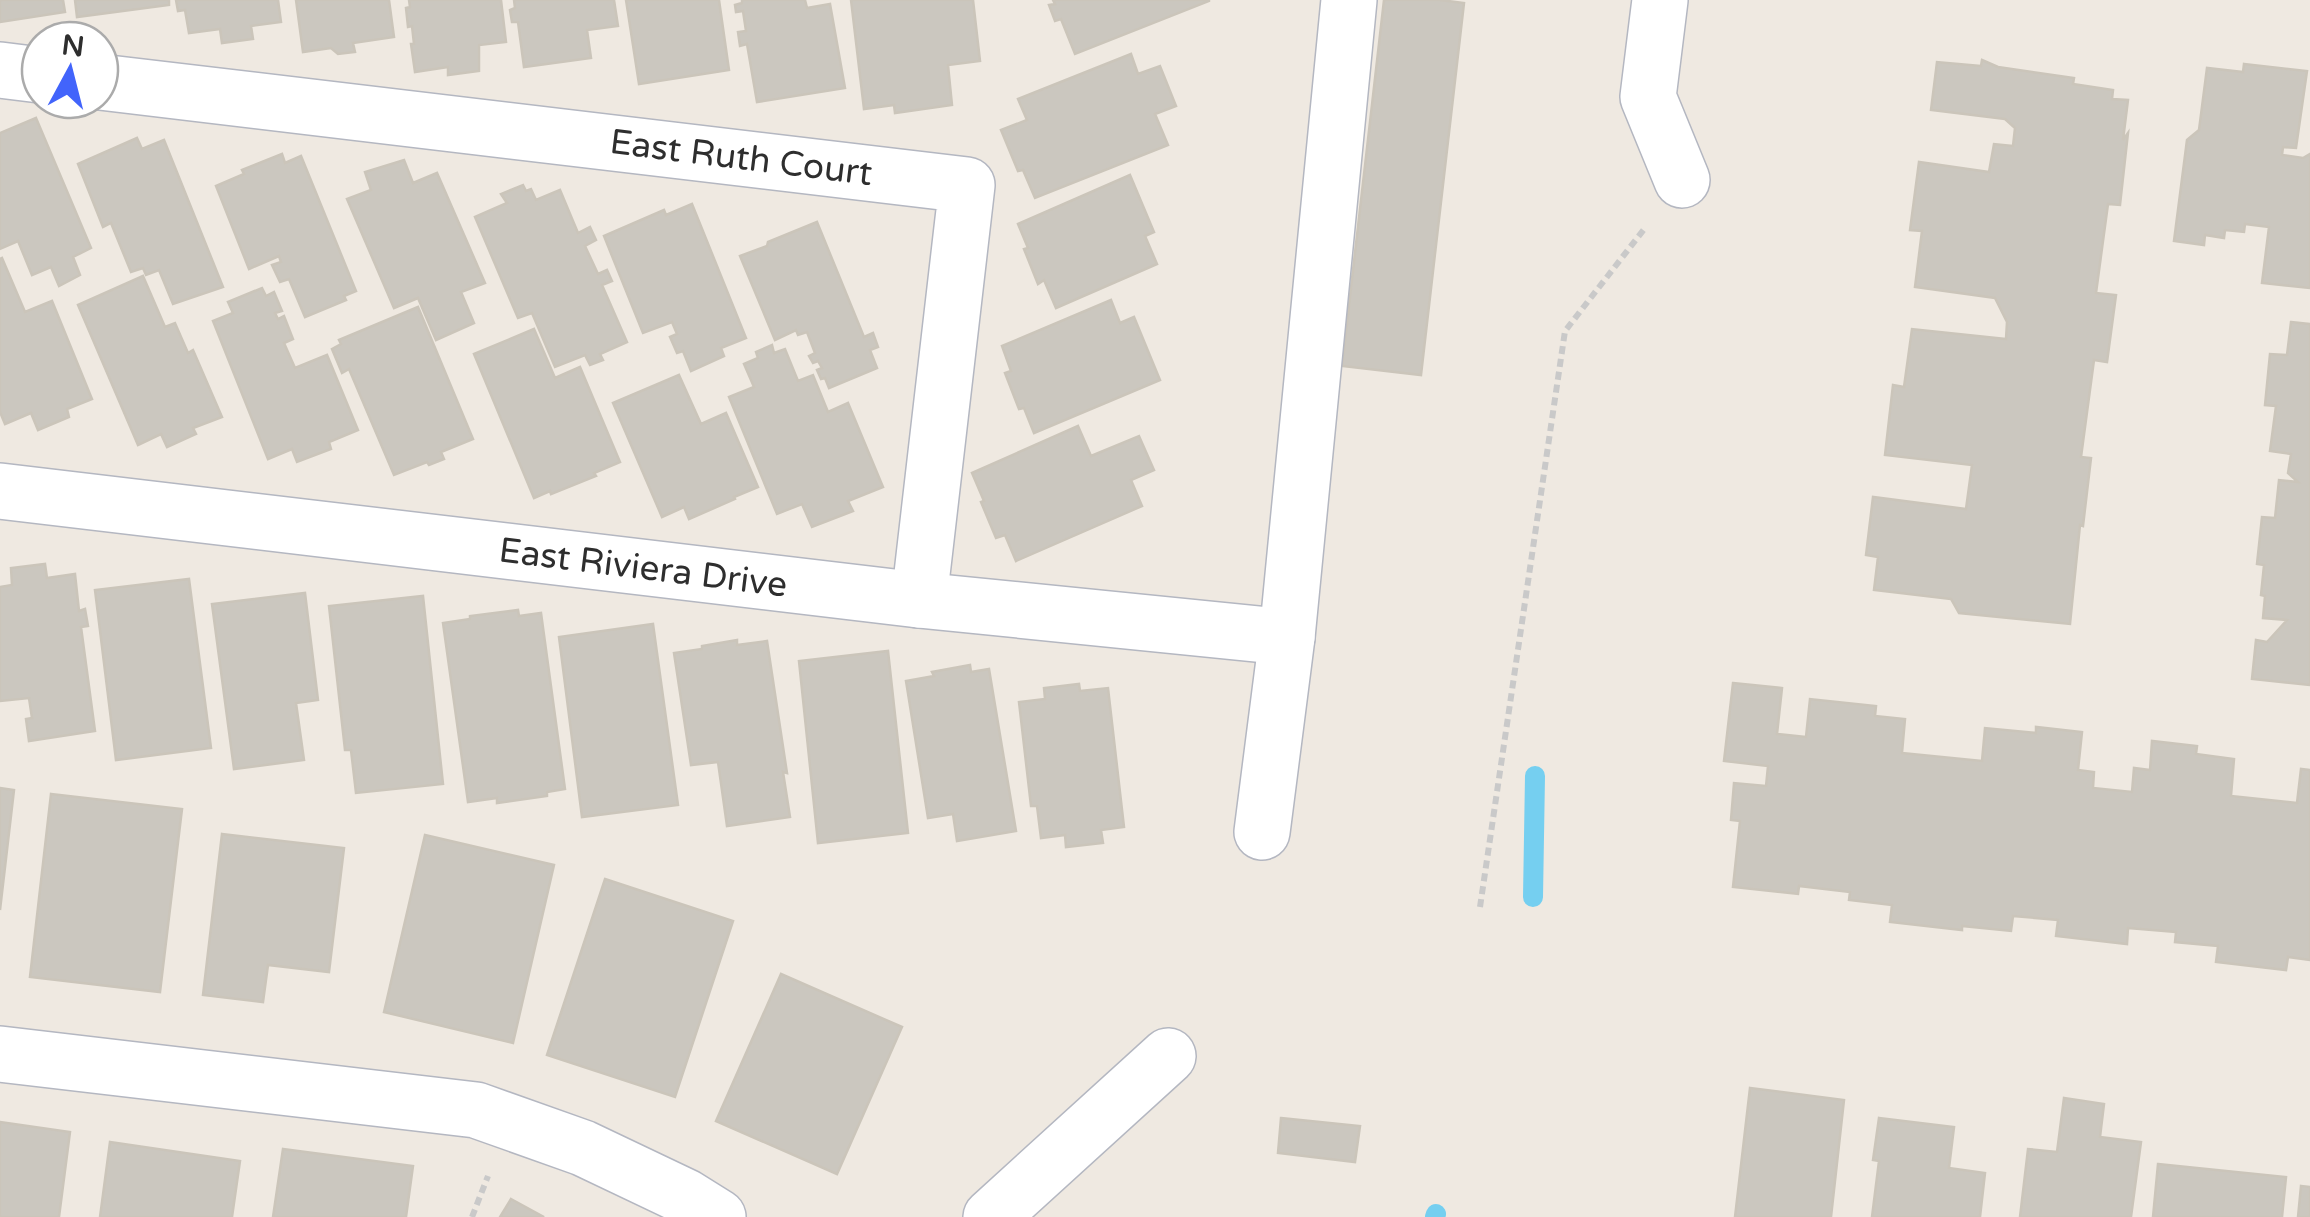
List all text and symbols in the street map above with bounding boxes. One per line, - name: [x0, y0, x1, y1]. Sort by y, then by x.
- north arrow: [20, 20, 120, 120]
- text: N: [60, 28, 86, 64]
- street label: East Ruth Court: [607, 121, 875, 195]
- street label: East Riviera Drive: [497, 529, 789, 607]

